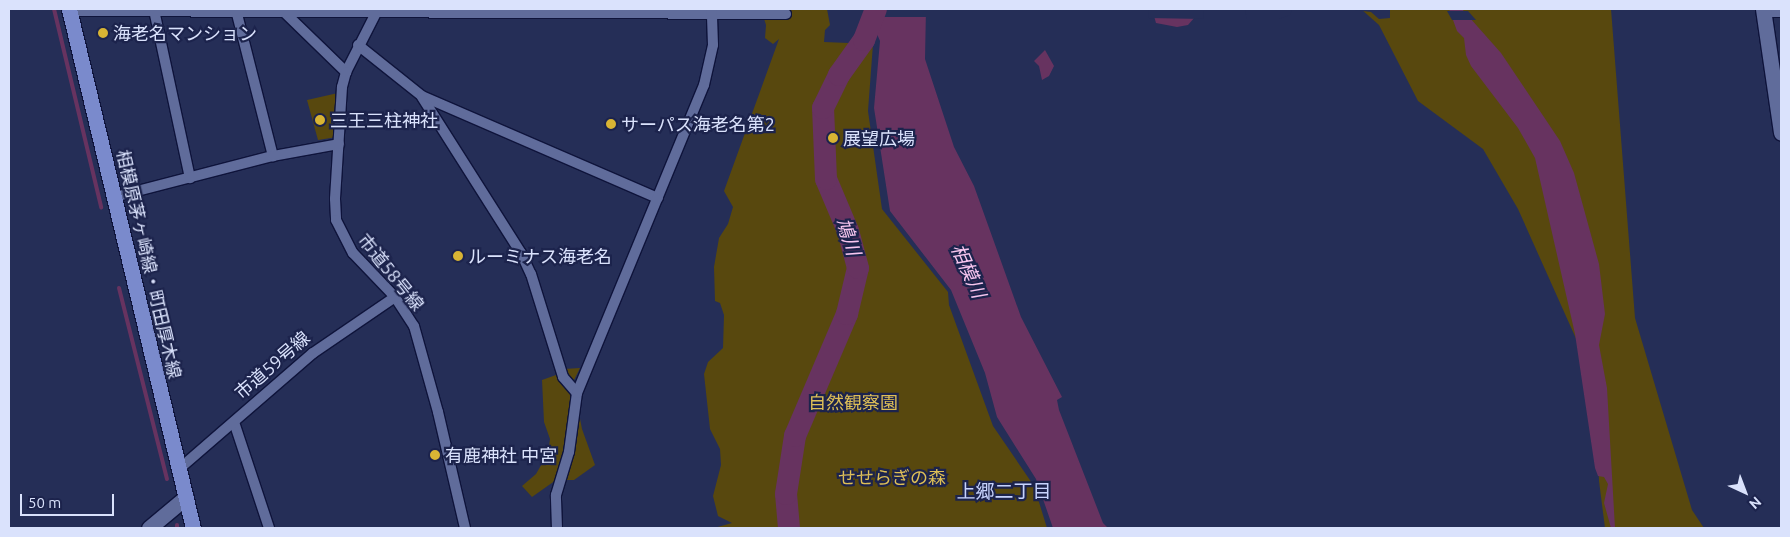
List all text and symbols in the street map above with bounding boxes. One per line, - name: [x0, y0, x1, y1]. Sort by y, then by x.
- place label: 海老名マンション: [113, 22, 257, 44]
- marker: 海老名マンション: [97, 27, 109, 39]
- place label: 三王三柱神社: [330, 109, 438, 131]
- place label: サーパス海老名第2: [621, 113, 775, 135]
- marker: 三王三柱神社: [314, 114, 326, 126]
- marker: サーパス海老名第2: [605, 118, 617, 130]
- place label: 展望広場: [843, 127, 915, 149]
- marker: 展望広場: [827, 132, 839, 144]
- street label: 相模原茅ヶ崎線・町田厚木線: [112, 148, 186, 380]
- water label: 鳩川: [831, 215, 865, 259]
- street label: 市道58号線: [354, 229, 428, 315]
- water label: 相模川: [946, 240, 990, 302]
- place label: ルーミナス海老名: [468, 245, 612, 267]
- marker: ルーミナス海老名: [452, 250, 464, 262]
- street label: 市道59号線: [230, 327, 314, 403]
- park label: 自然観察園: [808, 391, 898, 413]
- place label: 有鹿神社 中宮: [445, 444, 557, 466]
- marker: 有鹿神社 中宮: [429, 449, 441, 461]
- park label: せせらぎの森: [838, 466, 946, 488]
- north arrow: [1720, 467, 1770, 517]
- district label: 上郷二丁目: [957, 481, 1051, 503]
- scale bar: [22, 484, 116, 516]
- text: 50 m: [28, 494, 61, 511]
- text: N: [1746, 494, 1765, 512]

